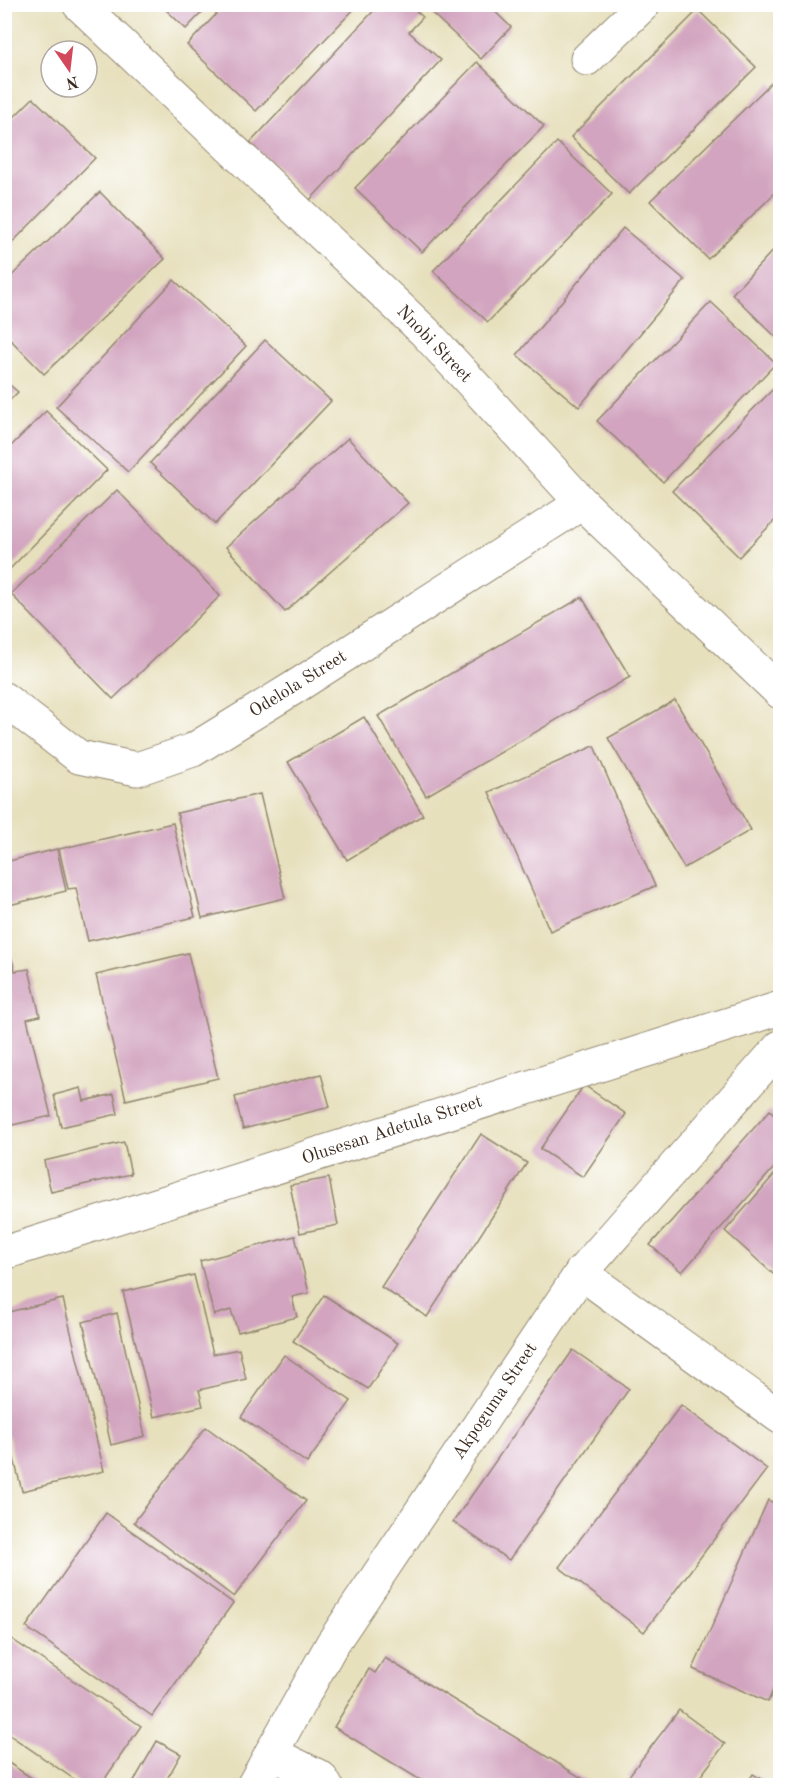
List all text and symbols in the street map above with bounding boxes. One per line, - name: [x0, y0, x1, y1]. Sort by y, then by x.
- north arrow: [39, 39, 99, 99]
- text: N: [64, 72, 80, 91]
- street label: Nnobi Street: [393, 302, 475, 386]
- street label: Odelola Street: [246, 647, 350, 721]
- street label: Olusesan Adetula Street: [300, 1092, 484, 1168]
- street label: Akpoguma Street: [449, 1339, 541, 1463]

